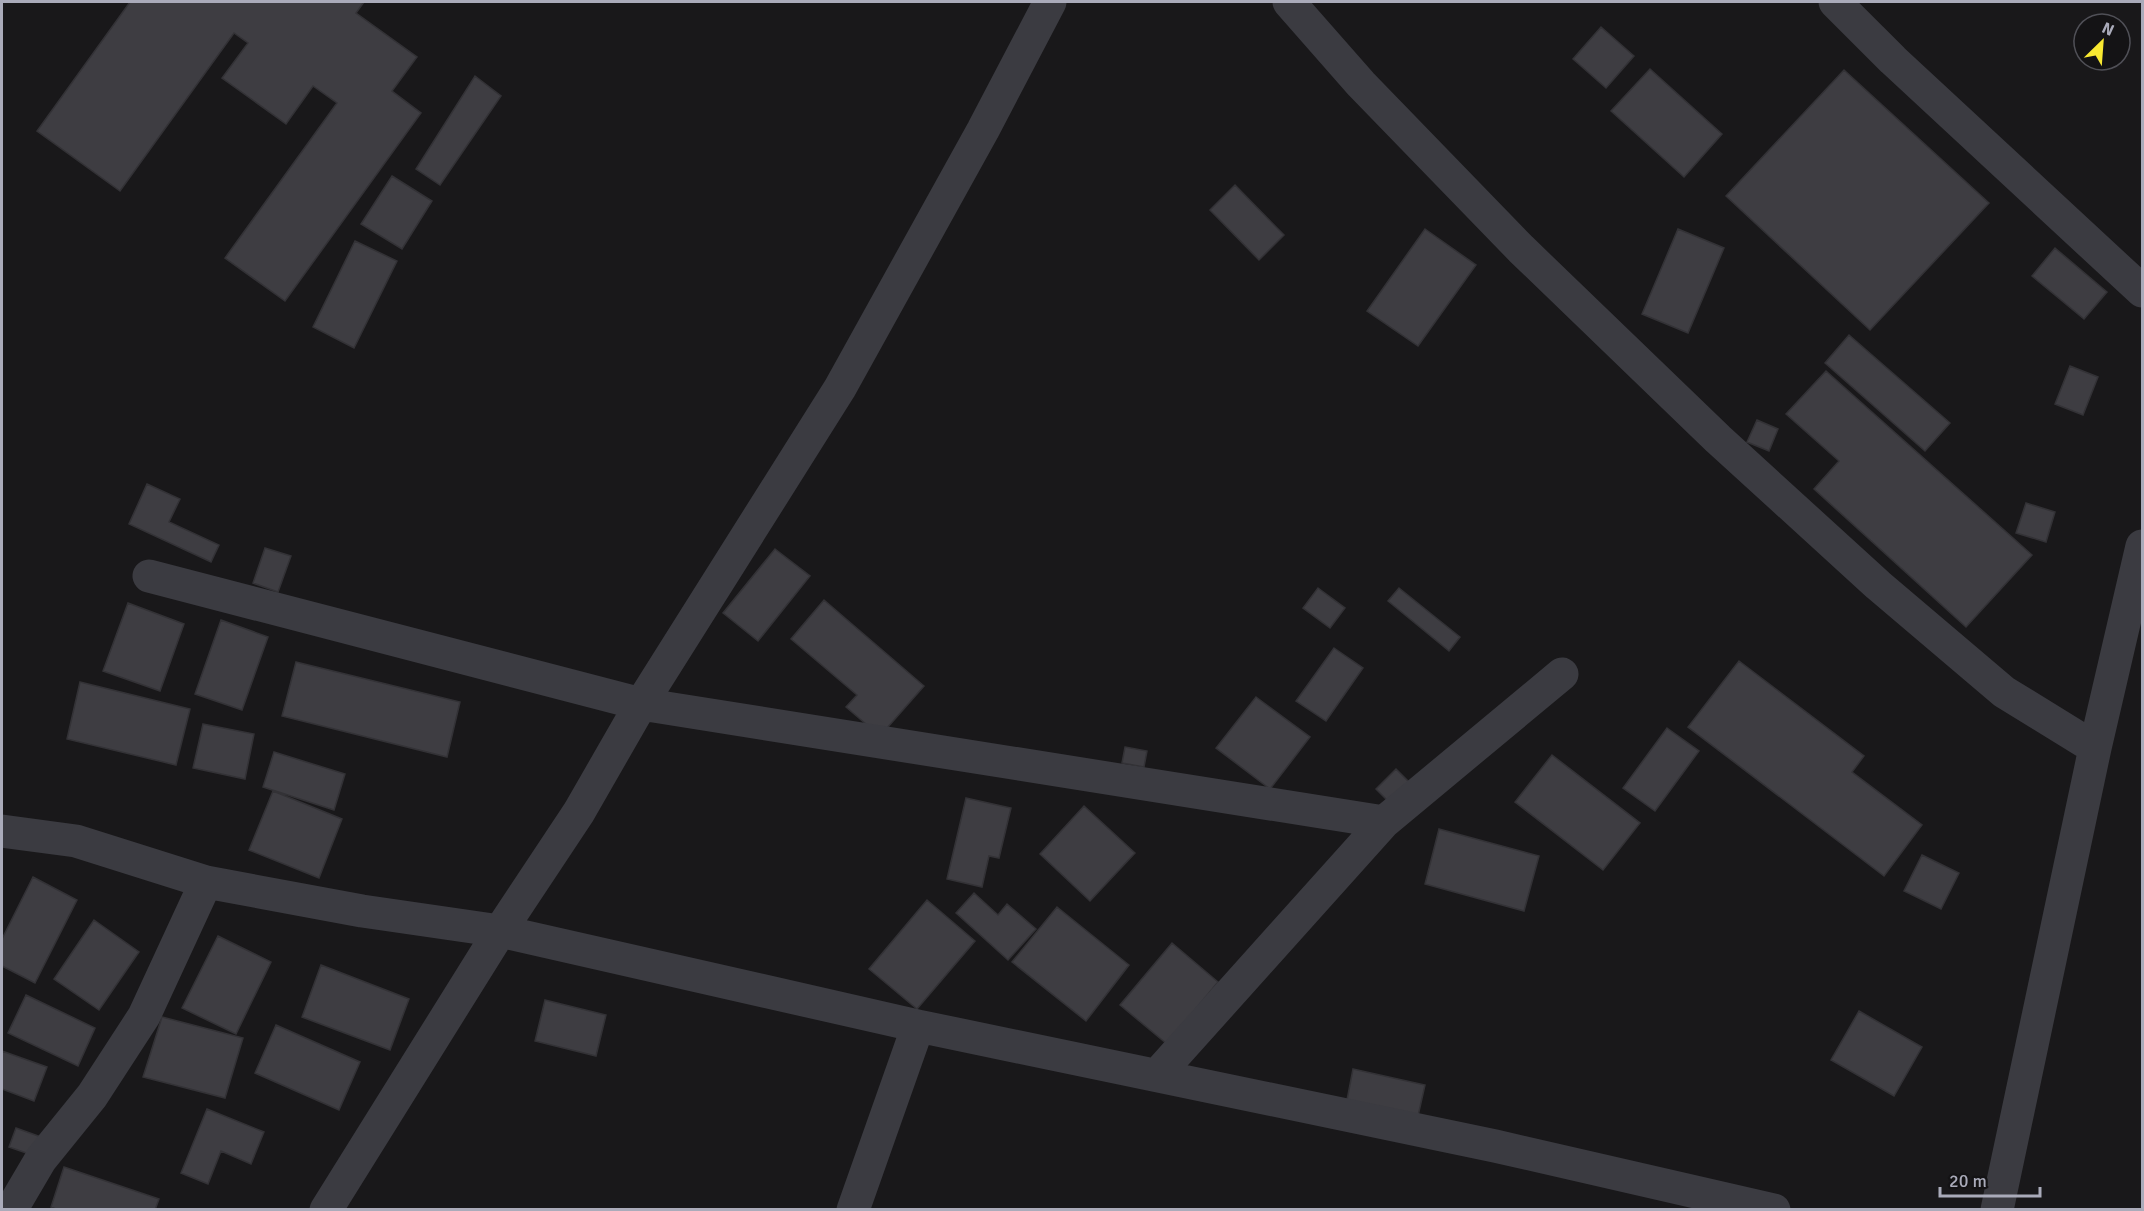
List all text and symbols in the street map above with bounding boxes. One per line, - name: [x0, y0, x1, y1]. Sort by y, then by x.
- north arrow: [2072, 12, 2132, 72]
- text: N: [2099, 18, 2117, 41]
- scale bar: [1940, 1160, 2040, 1198]
- text: 20 m: [1949, 1170, 1987, 1192]

